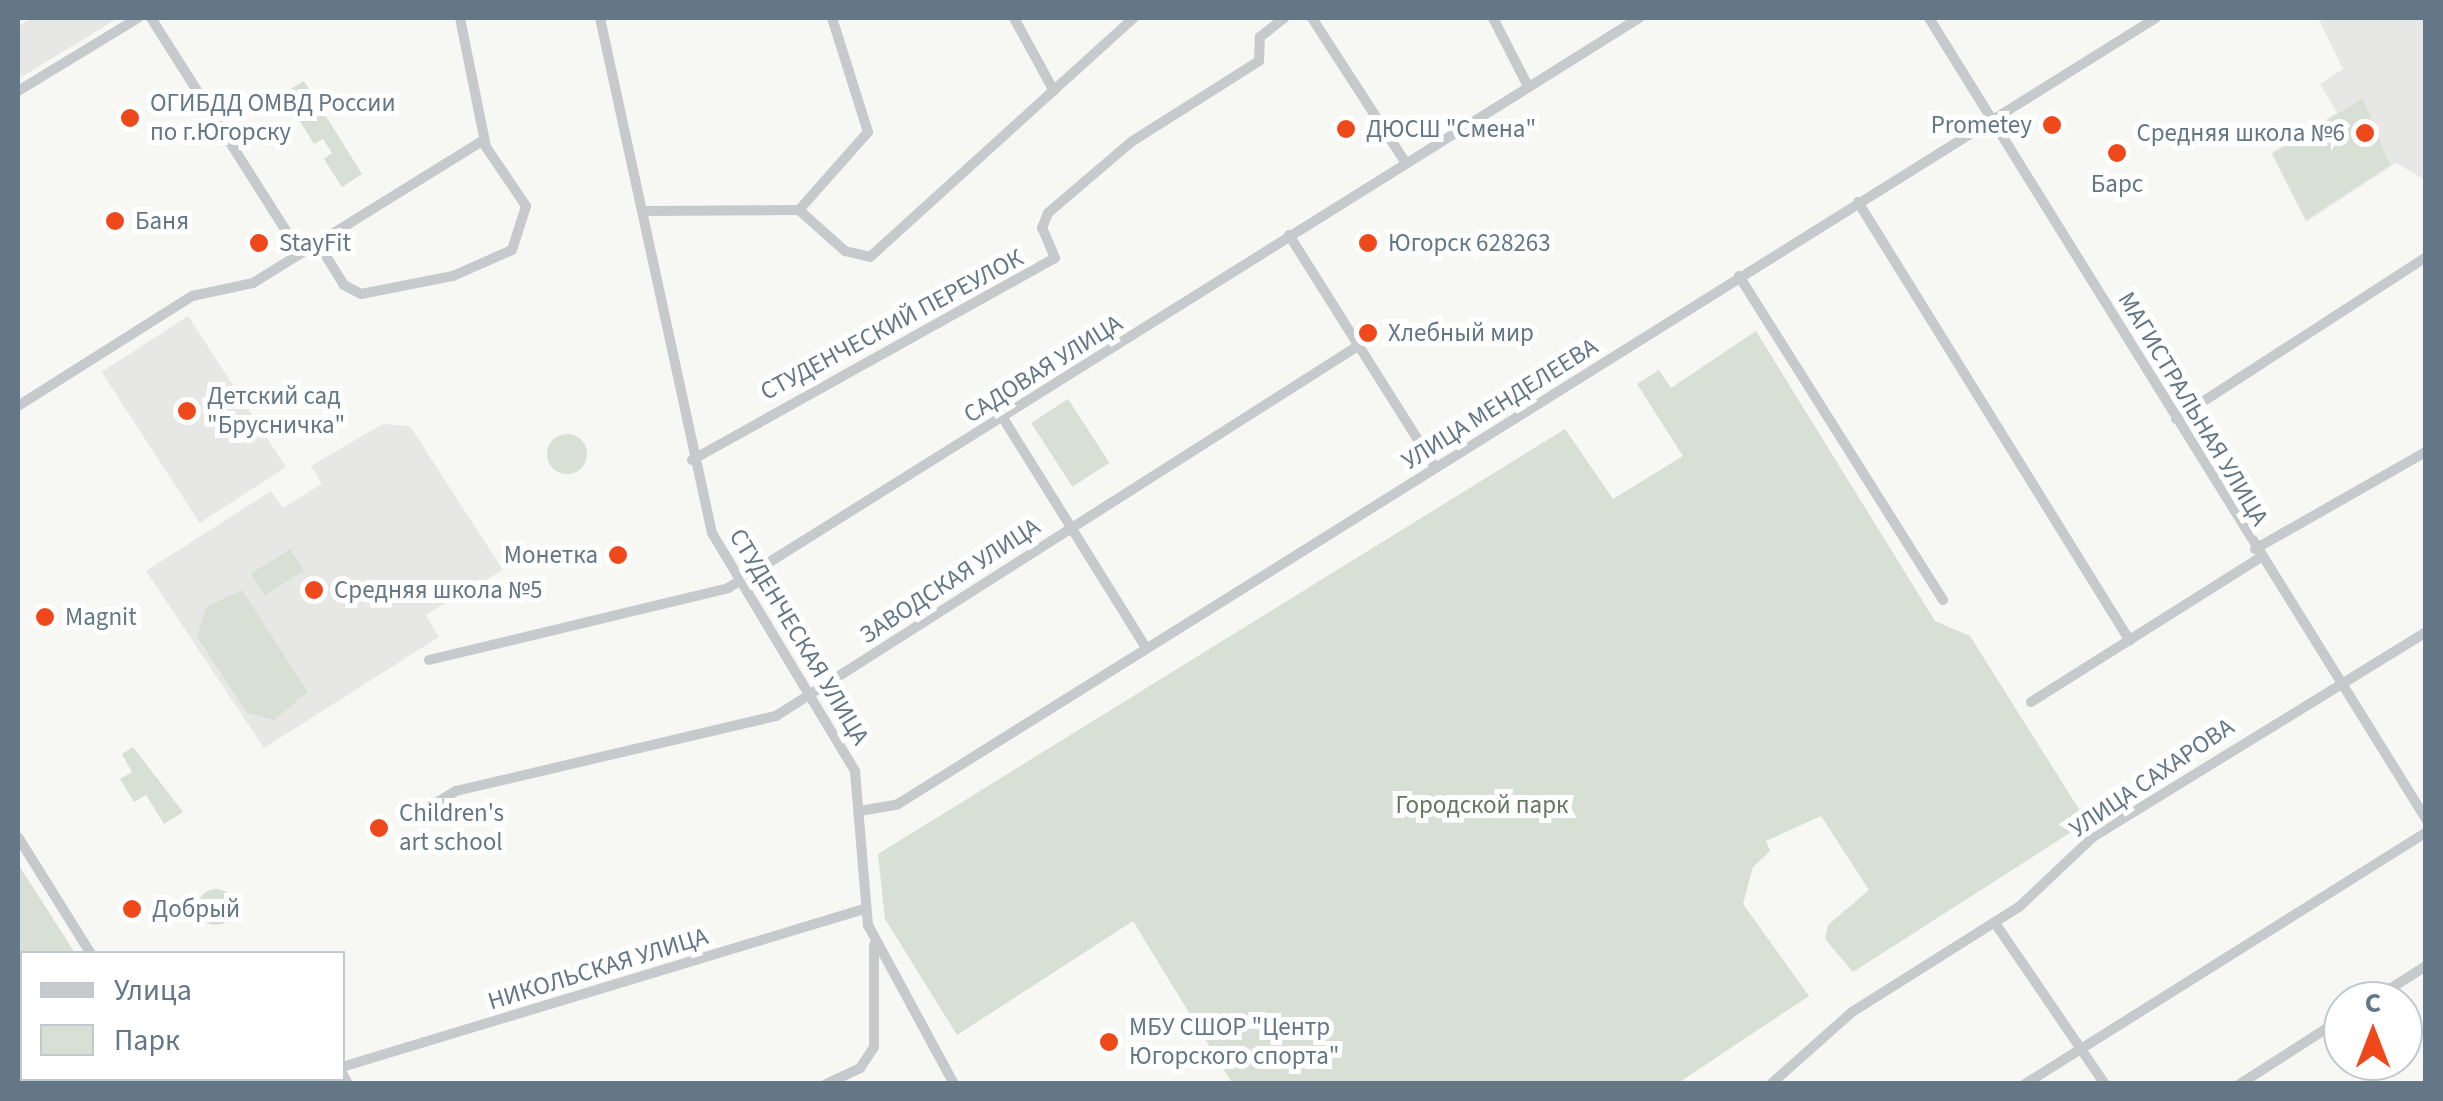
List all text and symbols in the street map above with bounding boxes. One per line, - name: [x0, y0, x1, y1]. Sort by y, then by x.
- place label: ОГИБДД ОМВД России по г.Югорску: [150, 89, 396, 148]
- marker: ОГИБДД ОМВД России по г.Югорску: [119, 107, 141, 129]
- place label: Prometey: [1931, 110, 2032, 140]
- place label: ДЮСШ "Смена": [1366, 114, 1536, 144]
- marker: Prometey: [2041, 114, 2063, 136]
- marker: ДЮСШ "Смена": [1335, 118, 1357, 140]
- place label: Средняя школа №6: [2136, 118, 2345, 148]
- marker: Средняя школа №6: [2354, 122, 2376, 144]
- marker: Барс: [2106, 142, 2128, 164]
- place label: Барс: [2091, 169, 2143, 199]
- place label: Баня: [135, 206, 189, 236]
- marker: Баня: [104, 210, 126, 232]
- place label: StayFit: [279, 228, 351, 258]
- place label: Югорск 628263: [1388, 228, 1551, 258]
- marker: StayFit: [248, 232, 270, 254]
- marker: Югорск 628263: [1357, 232, 1379, 254]
- street label: СТУДЕНЧЕСКИЙ ПЕРЕУЛОК: [755, 243, 1029, 407]
- street label: МАГИСТРАЛЬНАЯ УЛИЦА: [2111, 287, 2275, 531]
- street label: САДОВАЯ УЛИЦА: [958, 308, 1128, 430]
- place label: Хлебный мир: [1388, 318, 1534, 348]
- marker: Хлебный мир: [1357, 322, 1379, 344]
- street label: УЛИЦА МЕНДЕЛЕЕВА: [1397, 332, 1603, 476]
- place label: Детский сад "Брусничка": [207, 382, 345, 441]
- marker: Детский сад "Брусничка": [176, 400, 198, 422]
- street label: ЗАВОДСКАЯ УЛИЦА: [854, 512, 1046, 650]
- street label: СТУДЕНЧЕСКАЯ УЛИЦА: [723, 523, 875, 751]
- place label: Монетка: [504, 540, 598, 570]
- marker: Монетка: [607, 544, 629, 566]
- place label: Средняя школа №5: [334, 575, 543, 605]
- marker: Средняя школа №5: [303, 579, 325, 601]
- place label: Magnit: [65, 602, 137, 632]
- marker: Magnit: [34, 606, 56, 628]
- street label: УЛИЦА САХАРОВА: [2064, 712, 2240, 844]
- park label: Городской парк: [1396, 790, 1568, 820]
- place label: Children's art school: [399, 799, 504, 858]
- marker: Children's art school: [368, 817, 390, 839]
- place label: Добрый: [152, 894, 240, 924]
- marker: Добрый: [121, 898, 143, 920]
- street label: НИКОЛЬСКАЯ УЛИЦА: [484, 921, 712, 1017]
- legend: [20, 951, 345, 1081]
- text: Улица: [114, 969, 192, 1012]
- north arrow: [2323, 981, 2423, 1081]
- text: С: [2365, 983, 2381, 1023]
- place label: МБУ СШОР "Центр Югорского спорта": [1129, 1013, 1339, 1072]
- text: Парк: [114, 1019, 180, 1062]
- marker: МБУ СШОР "Центр Югорского спорта": [1098, 1031, 1120, 1053]

